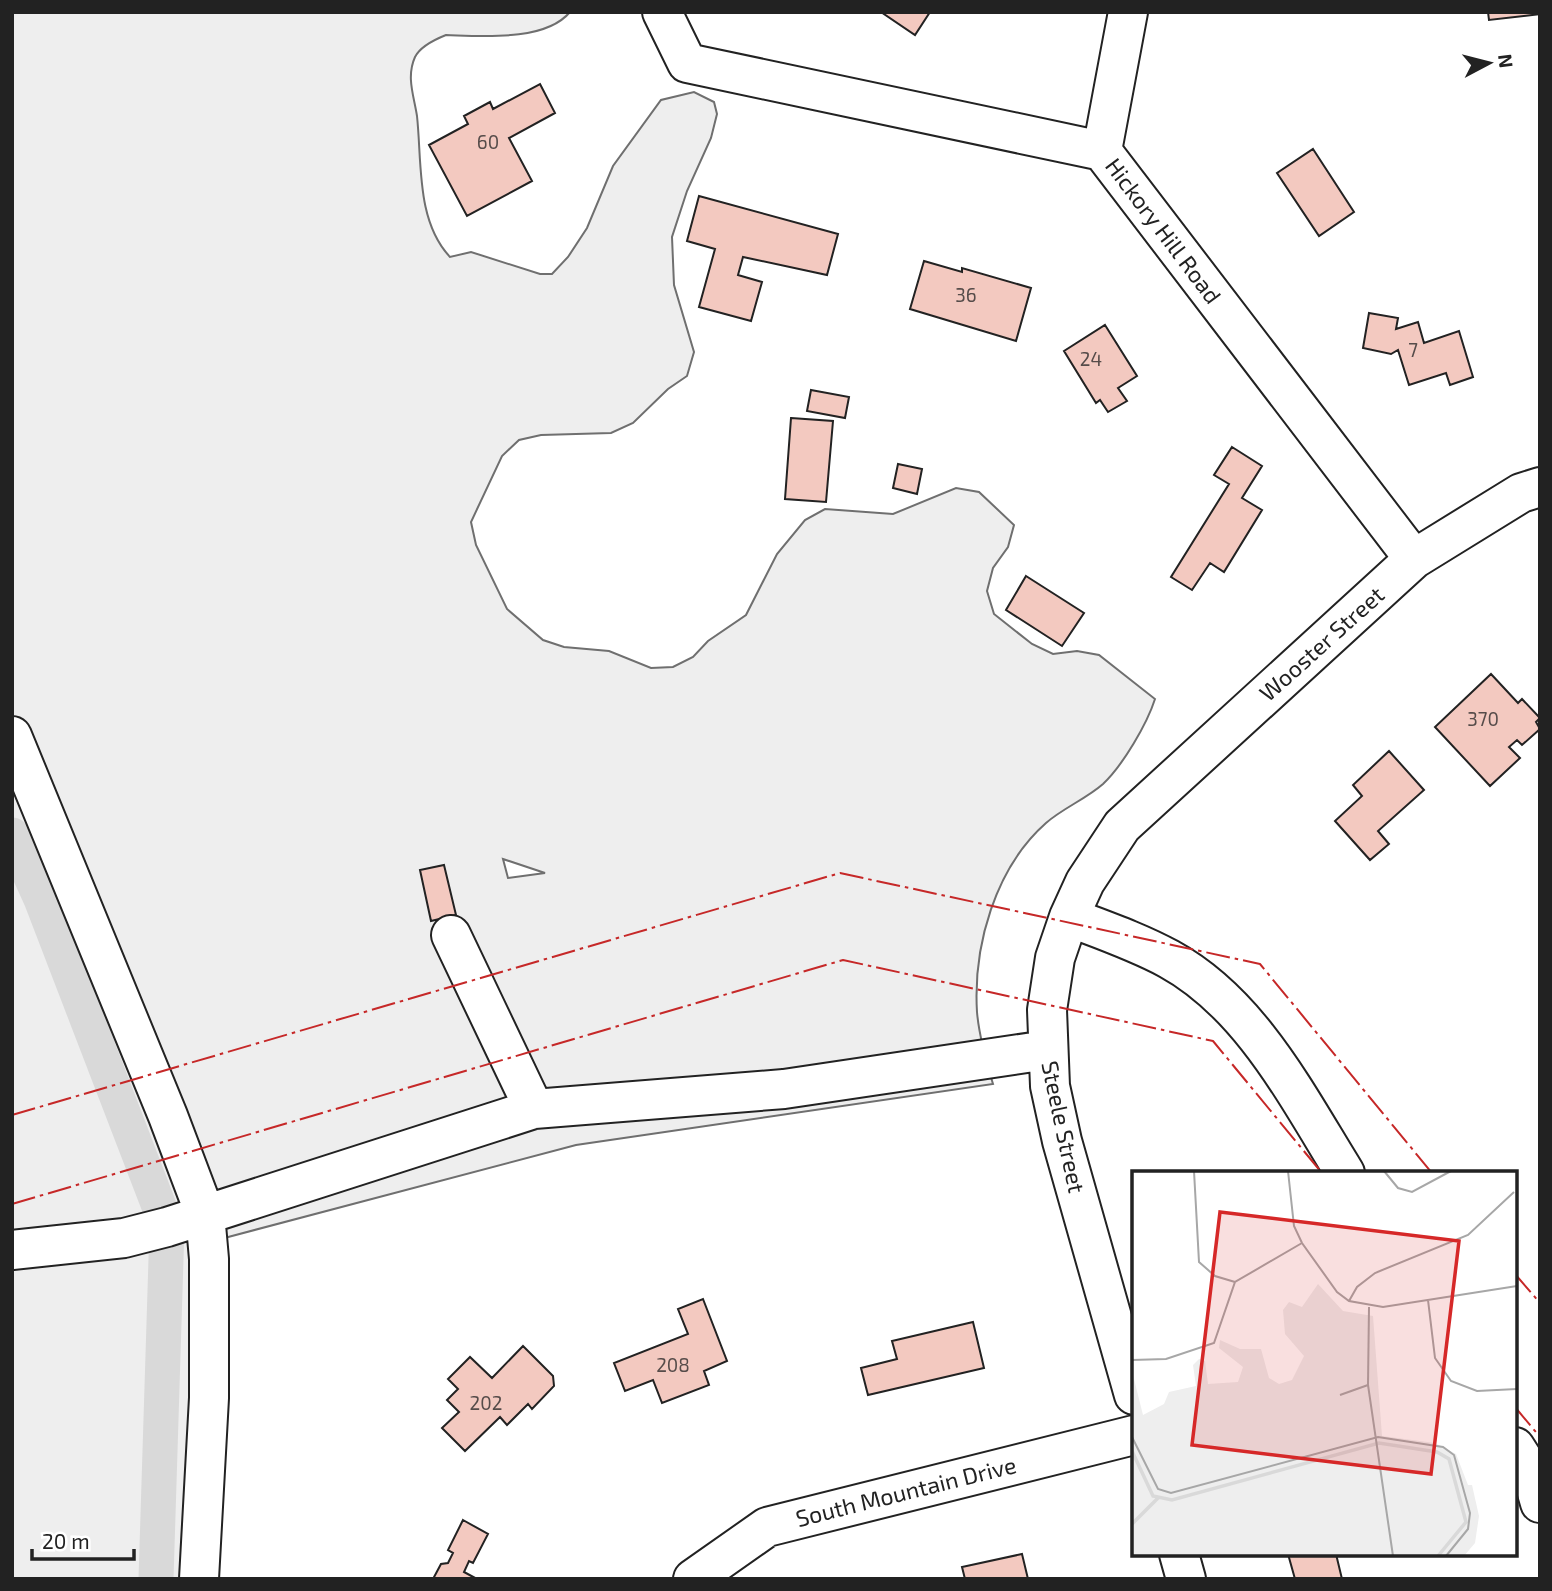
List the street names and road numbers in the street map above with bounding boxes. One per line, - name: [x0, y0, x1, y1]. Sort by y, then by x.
- street label: Hickory Hill Road: [1100, 152, 1228, 309]
- street label: Wooster Street: [1253, 580, 1390, 707]
- street label: Steele Street: [1036, 1058, 1092, 1196]
- street label: South Mountain Drive: [793, 1450, 1019, 1532]

